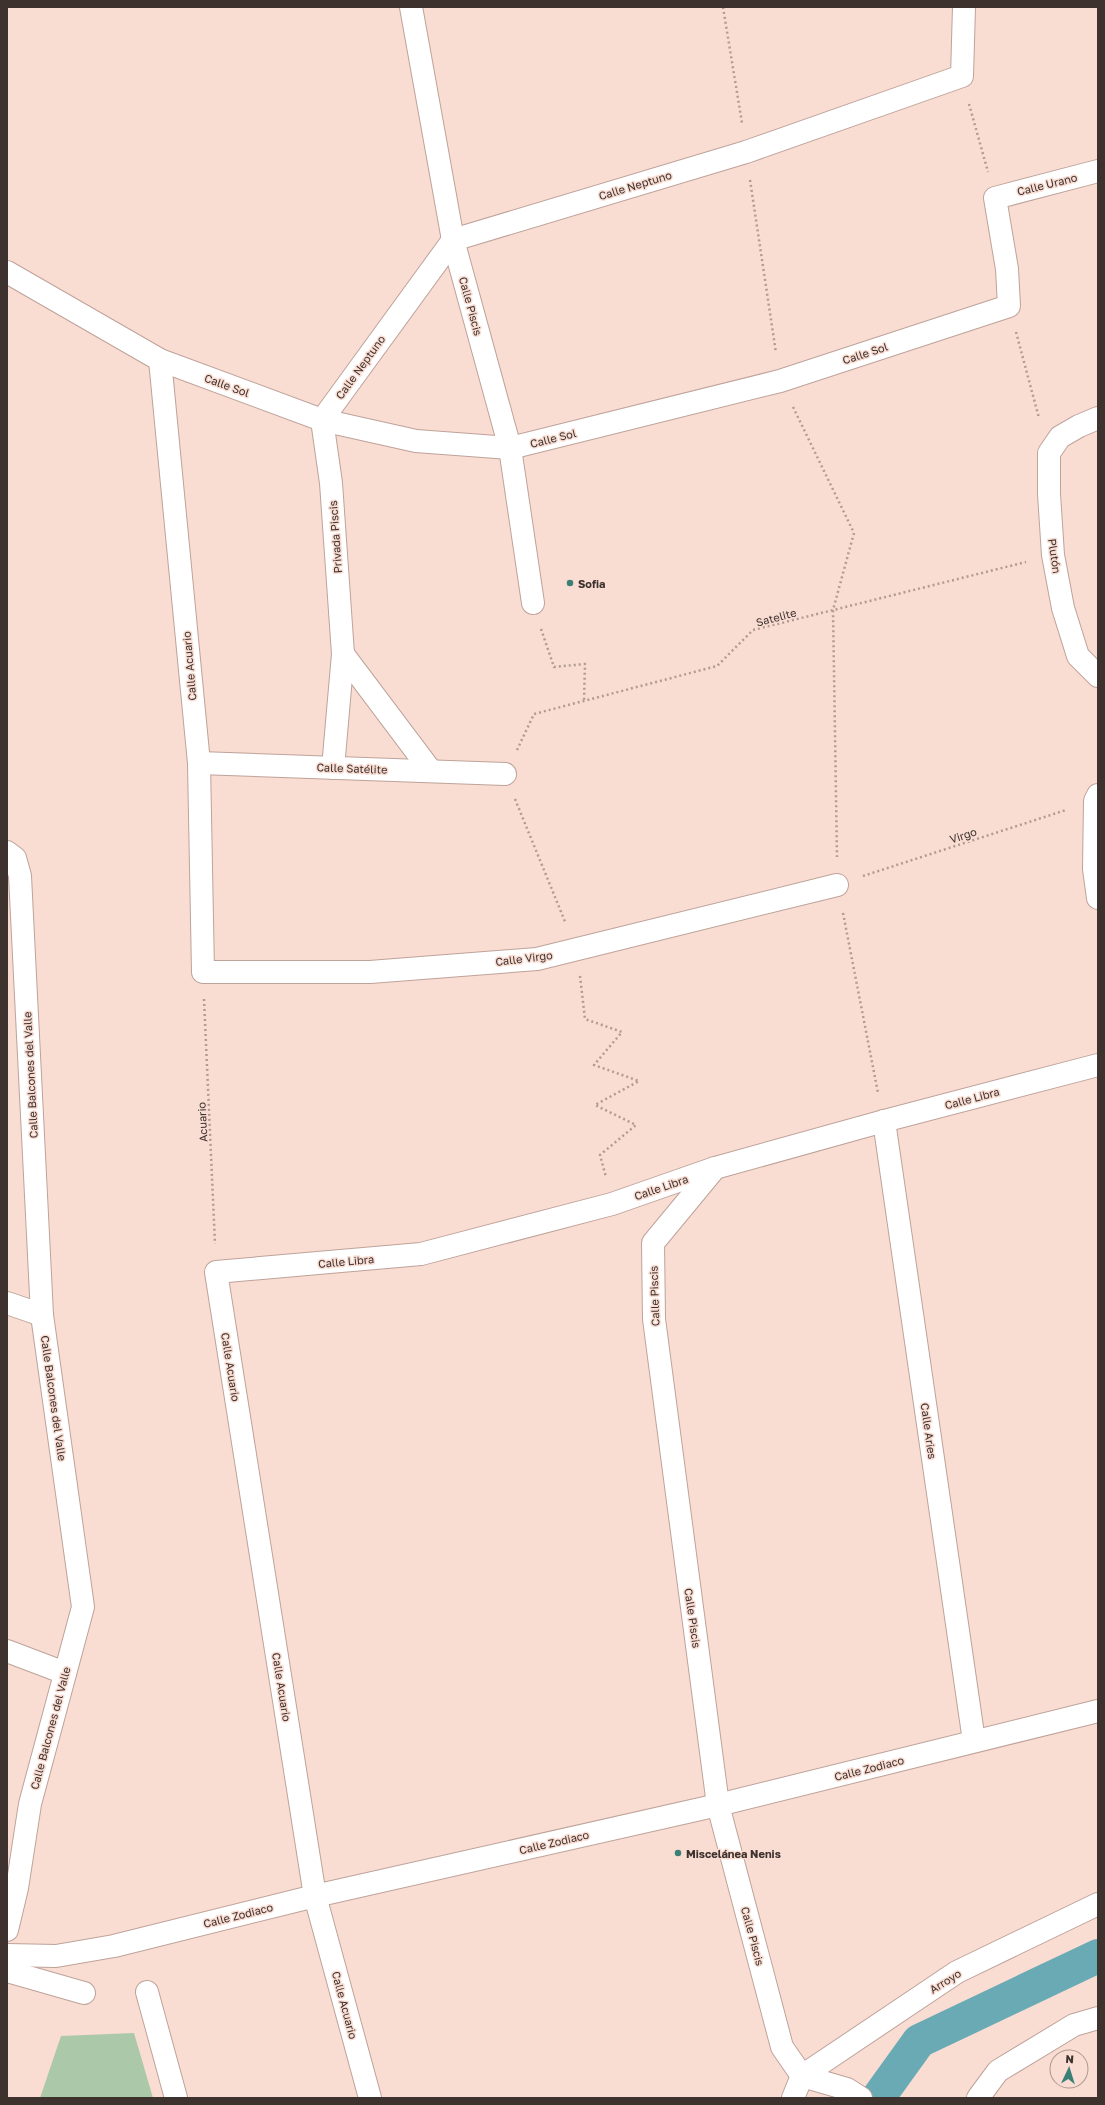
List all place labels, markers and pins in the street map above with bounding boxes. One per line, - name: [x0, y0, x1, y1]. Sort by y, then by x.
- place label: Sofia: [578, 577, 605, 590]
- marker: Sofia: [565, 578, 575, 588]
- place label: Miscelánea Nenis: [686, 1847, 781, 1860]
- marker: Miscelánea Nenis: [673, 1848, 683, 1858]

